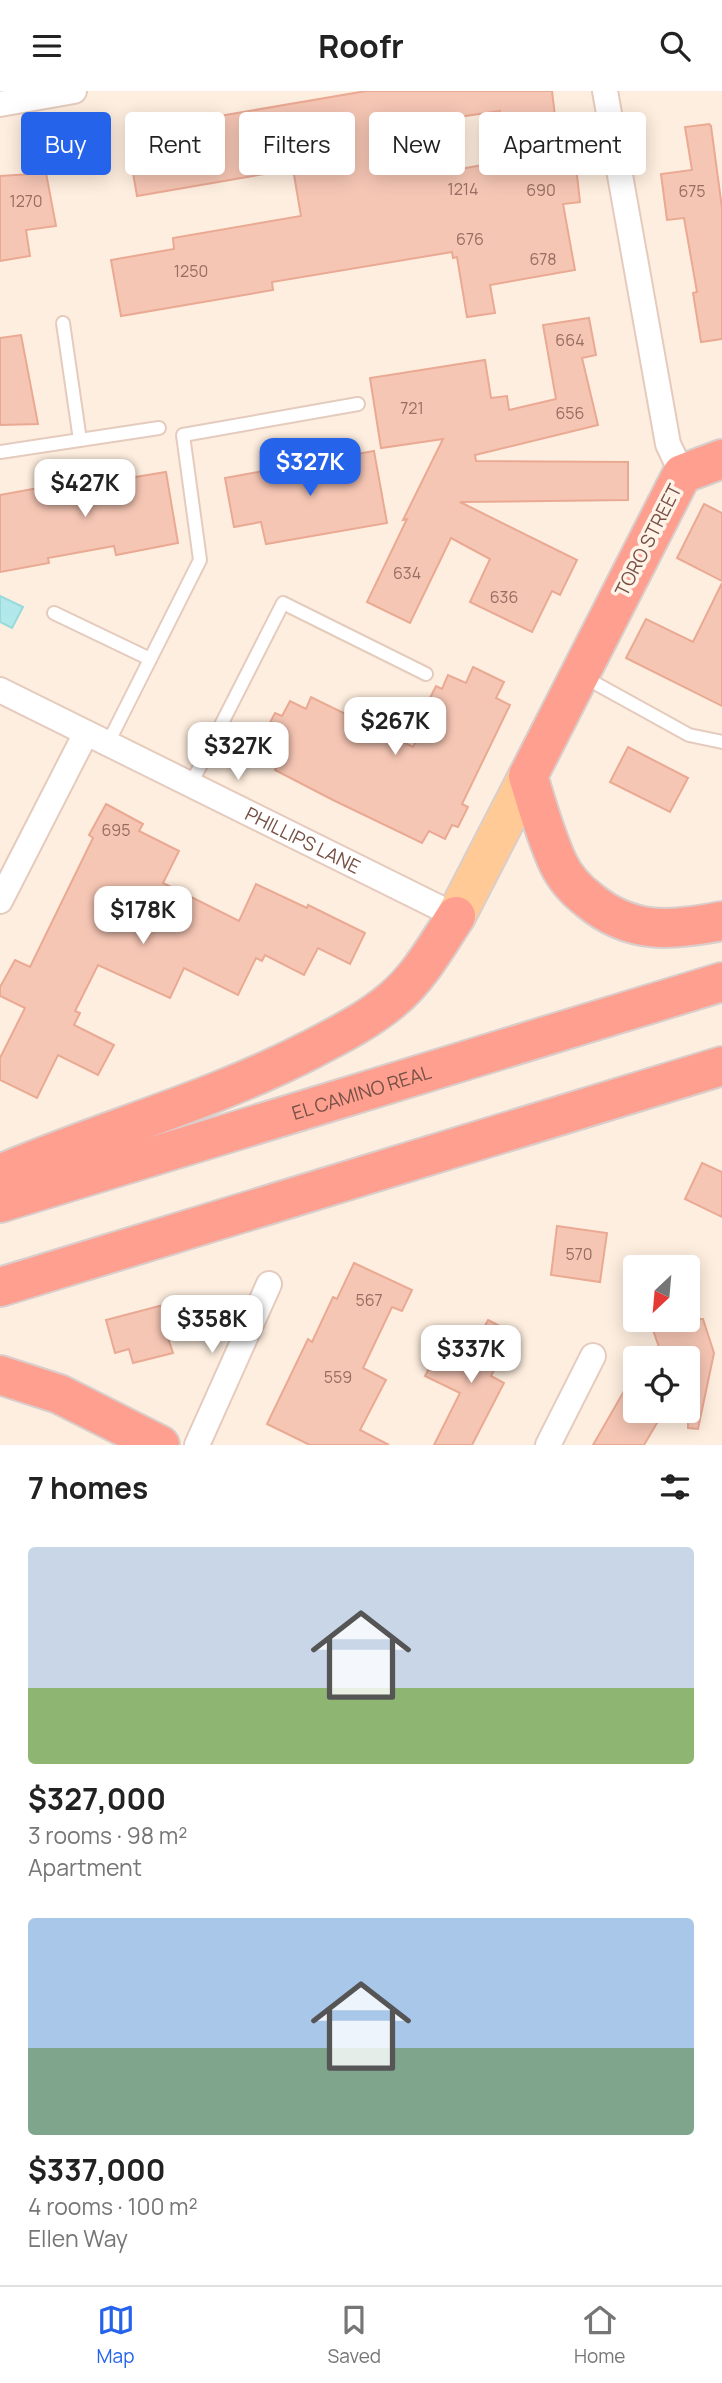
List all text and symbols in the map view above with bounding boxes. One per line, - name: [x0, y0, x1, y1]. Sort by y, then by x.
- text: Roofr: [318, 24, 404, 68]
- icon: menu: [28, 27, 66, 65]
- icon: search: [656, 27, 694, 65]
- chip: Buy: [21, 112, 111, 175]
- chip: Rent: [125, 112, 225, 175]
- chip: Filters: [239, 112, 355, 175]
- chip: New: [369, 112, 465, 175]
- chip: Apartment: [479, 112, 646, 175]
- house number: 1214: [447, 178, 479, 200]
- house number: 690: [526, 179, 556, 201]
- house number: 675: [678, 180, 706, 202]
- house number: 1270: [9, 190, 43, 212]
- house number: 676: [456, 228, 484, 250]
- house number: 678: [529, 248, 557, 270]
- house number: 1250: [174, 260, 208, 282]
- house number: 664: [555, 329, 585, 351]
- house number: 721: [400, 397, 424, 419]
- house number: 656: [555, 402, 585, 424]
- pin: $327K: [261, 439, 359, 498]
- text: $327K: [276, 445, 344, 477]
- pin: $427K: [36, 459, 134, 519]
- text: $427K: [50, 466, 120, 498]
- street label: TORO STREET: [609, 479, 688, 601]
- house number: 634: [393, 562, 421, 584]
- house number: 636: [490, 586, 518, 608]
- pin: $267K: [346, 697, 444, 757]
- text: $267K: [360, 704, 430, 736]
- pin: $327K: [189, 723, 287, 782]
- text: $327K: [204, 729, 272, 761]
- street label: PHILLIPS LANE: [241, 801, 365, 880]
- house number: 695: [102, 819, 130, 841]
- pin: $178K: [94, 887, 192, 946]
- text: $178K: [110, 893, 176, 925]
- street label: EL CAMINO REAL: [289, 1059, 435, 1126]
- house number: 570: [565, 1243, 593, 1265]
- north arrow: [623, 1255, 700, 1332]
- map controls: [623, 1255, 700, 1423]
- house number: 567: [355, 1289, 383, 1311]
- pin: $358K: [163, 1295, 261, 1355]
- text: $358K: [177, 1302, 247, 1334]
- pin: $337K: [422, 1325, 520, 1385]
- text: $337K: [437, 1332, 505, 1364]
- button: locate: [623, 1346, 700, 1423]
- house number: 559: [324, 1366, 352, 1388]
- text: 7 homes: [28, 1467, 148, 1508]
- icon: filters: [656, 1468, 694, 1506]
- icon: home: [298, 1592, 424, 1718]
- text: $327,000: [28, 1778, 166, 1819]
- text: 3 rooms · 98 m²: [28, 1819, 188, 1851]
- text: Apartment: [28, 1851, 142, 1883]
- icon: home: [298, 1963, 424, 2089]
- text: $337,000: [28, 2149, 166, 2190]
- text: 4 rooms · 100 m²: [28, 2190, 198, 2222]
- text: Ellen Way: [28, 2222, 128, 2254]
- tab: Map: [97, 2301, 135, 2369]
- tab: Saved: [328, 2301, 381, 2369]
- tab: Home: [574, 2301, 625, 2369]

